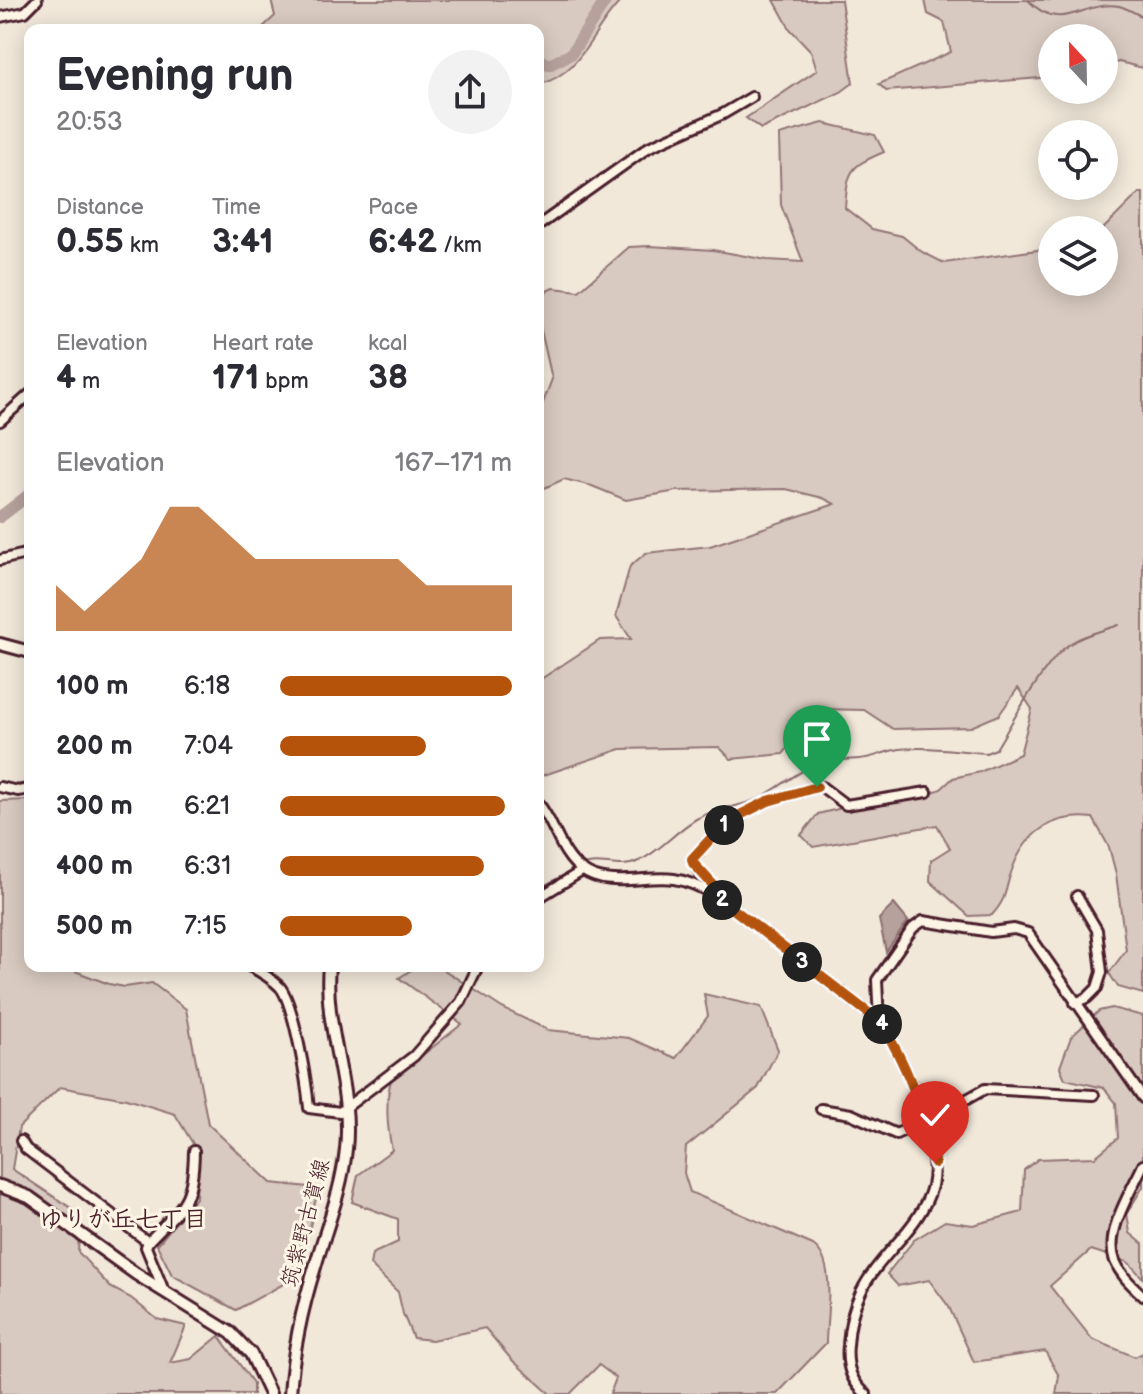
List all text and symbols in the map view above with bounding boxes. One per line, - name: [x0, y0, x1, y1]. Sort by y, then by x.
- north arrow: [1038, 24, 1118, 104]
- map controls: [1038, 24, 1118, 296]
- text: Evening run: [56, 50, 293, 103]
- button: share: [428, 50, 512, 134]
- text: 20:53: [56, 107, 123, 138]
- button: locate: [1038, 120, 1118, 200]
- text: Distance: [56, 194, 144, 221]
- text: Time: [212, 194, 261, 221]
- text: Pace: [368, 194, 418, 221]
- button: layers: [1038, 216, 1118, 296]
- text: 0.55: [56, 221, 124, 262]
- text: 3:41: [212, 221, 274, 262]
- text: 6:42: [368, 221, 437, 262]
- text: km: [124, 232, 159, 259]
- text: /km: [437, 232, 482, 259]
- text: Elevation: [56, 330, 148, 357]
- text: Heart rate: [212, 330, 314, 357]
- text: kcal: [368, 330, 407, 357]
- text: 4: [56, 357, 76, 398]
- text: 171: [212, 357, 259, 398]
- text: 38: [368, 357, 408, 398]
- text: m: [76, 368, 100, 395]
- text: bpm: [259, 368, 309, 395]
- text: Elevation: [56, 448, 164, 479]
- text: 167–171 m: [395, 448, 512, 479]
- text: 100 m: [56, 671, 129, 702]
- text: 6:18: [184, 671, 230, 702]
- pin: [783, 705, 851, 787]
- icon: arrive: [795, 717, 839, 761]
- text: 200 m: [56, 731, 133, 762]
- text: 7:04: [184, 731, 233, 762]
- text: 300 m: [56, 791, 133, 822]
- text: 6:21: [184, 791, 230, 822]
- pin: 1: [704, 805, 744, 845]
- text: 1: [719, 811, 729, 838]
- text: 400 m: [56, 851, 133, 882]
- text: 6:31: [184, 851, 231, 882]
- pin: 2: [702, 880, 742, 920]
- text: 2: [715, 886, 729, 913]
- text: 500 m: [56, 911, 133, 942]
- text: 7:15: [184, 911, 227, 942]
- pin: 3: [782, 942, 822, 982]
- text: 3: [796, 948, 808, 975]
- pin: 4: [862, 1004, 902, 1044]
- text: 4: [876, 1010, 888, 1037]
- pin: [901, 1081, 969, 1163]
- icon: check: [913, 1093, 957, 1137]
- street label: 筑紫野古賀線: [276, 1156, 336, 1290]
- district label: ゆりが丘七丁目: [39, 1205, 207, 1234]

